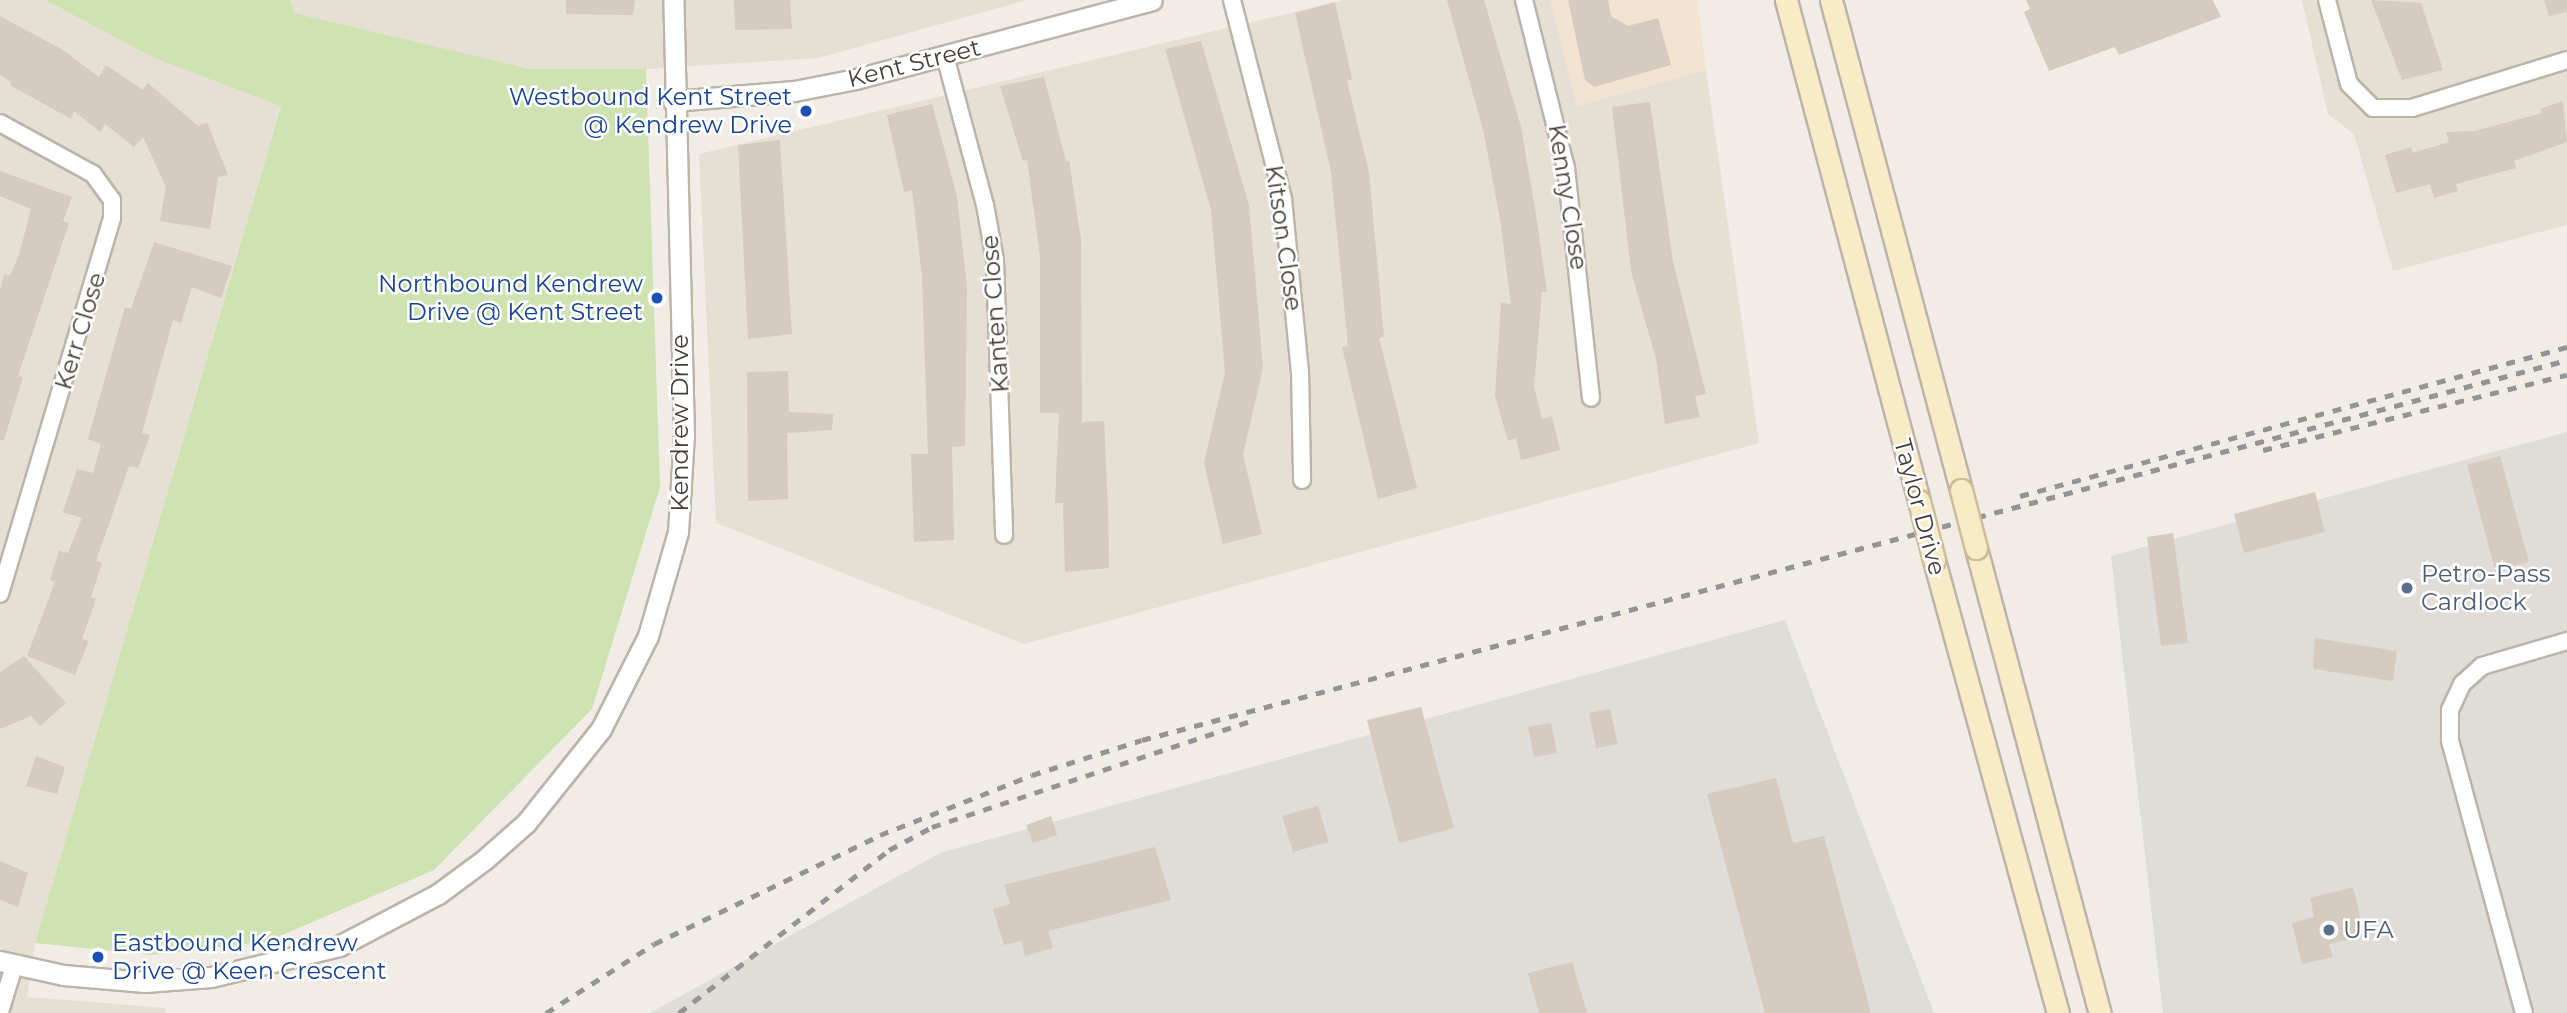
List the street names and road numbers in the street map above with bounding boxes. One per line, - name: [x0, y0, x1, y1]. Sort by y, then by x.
- street label: Kent Street: [845, 33, 983, 93]
- street label: Kenny Close: [1542, 122, 1594, 272]
- street label: Kitson Close: [1260, 163, 1308, 313]
- street label: Kanten Close: [975, 234, 1015, 394]
- street label: Kerr Close: [49, 269, 111, 393]
- street label: Kendrew Drive: [666, 334, 694, 512]
- street label: Taylor Drive: [1888, 436, 1952, 578]

